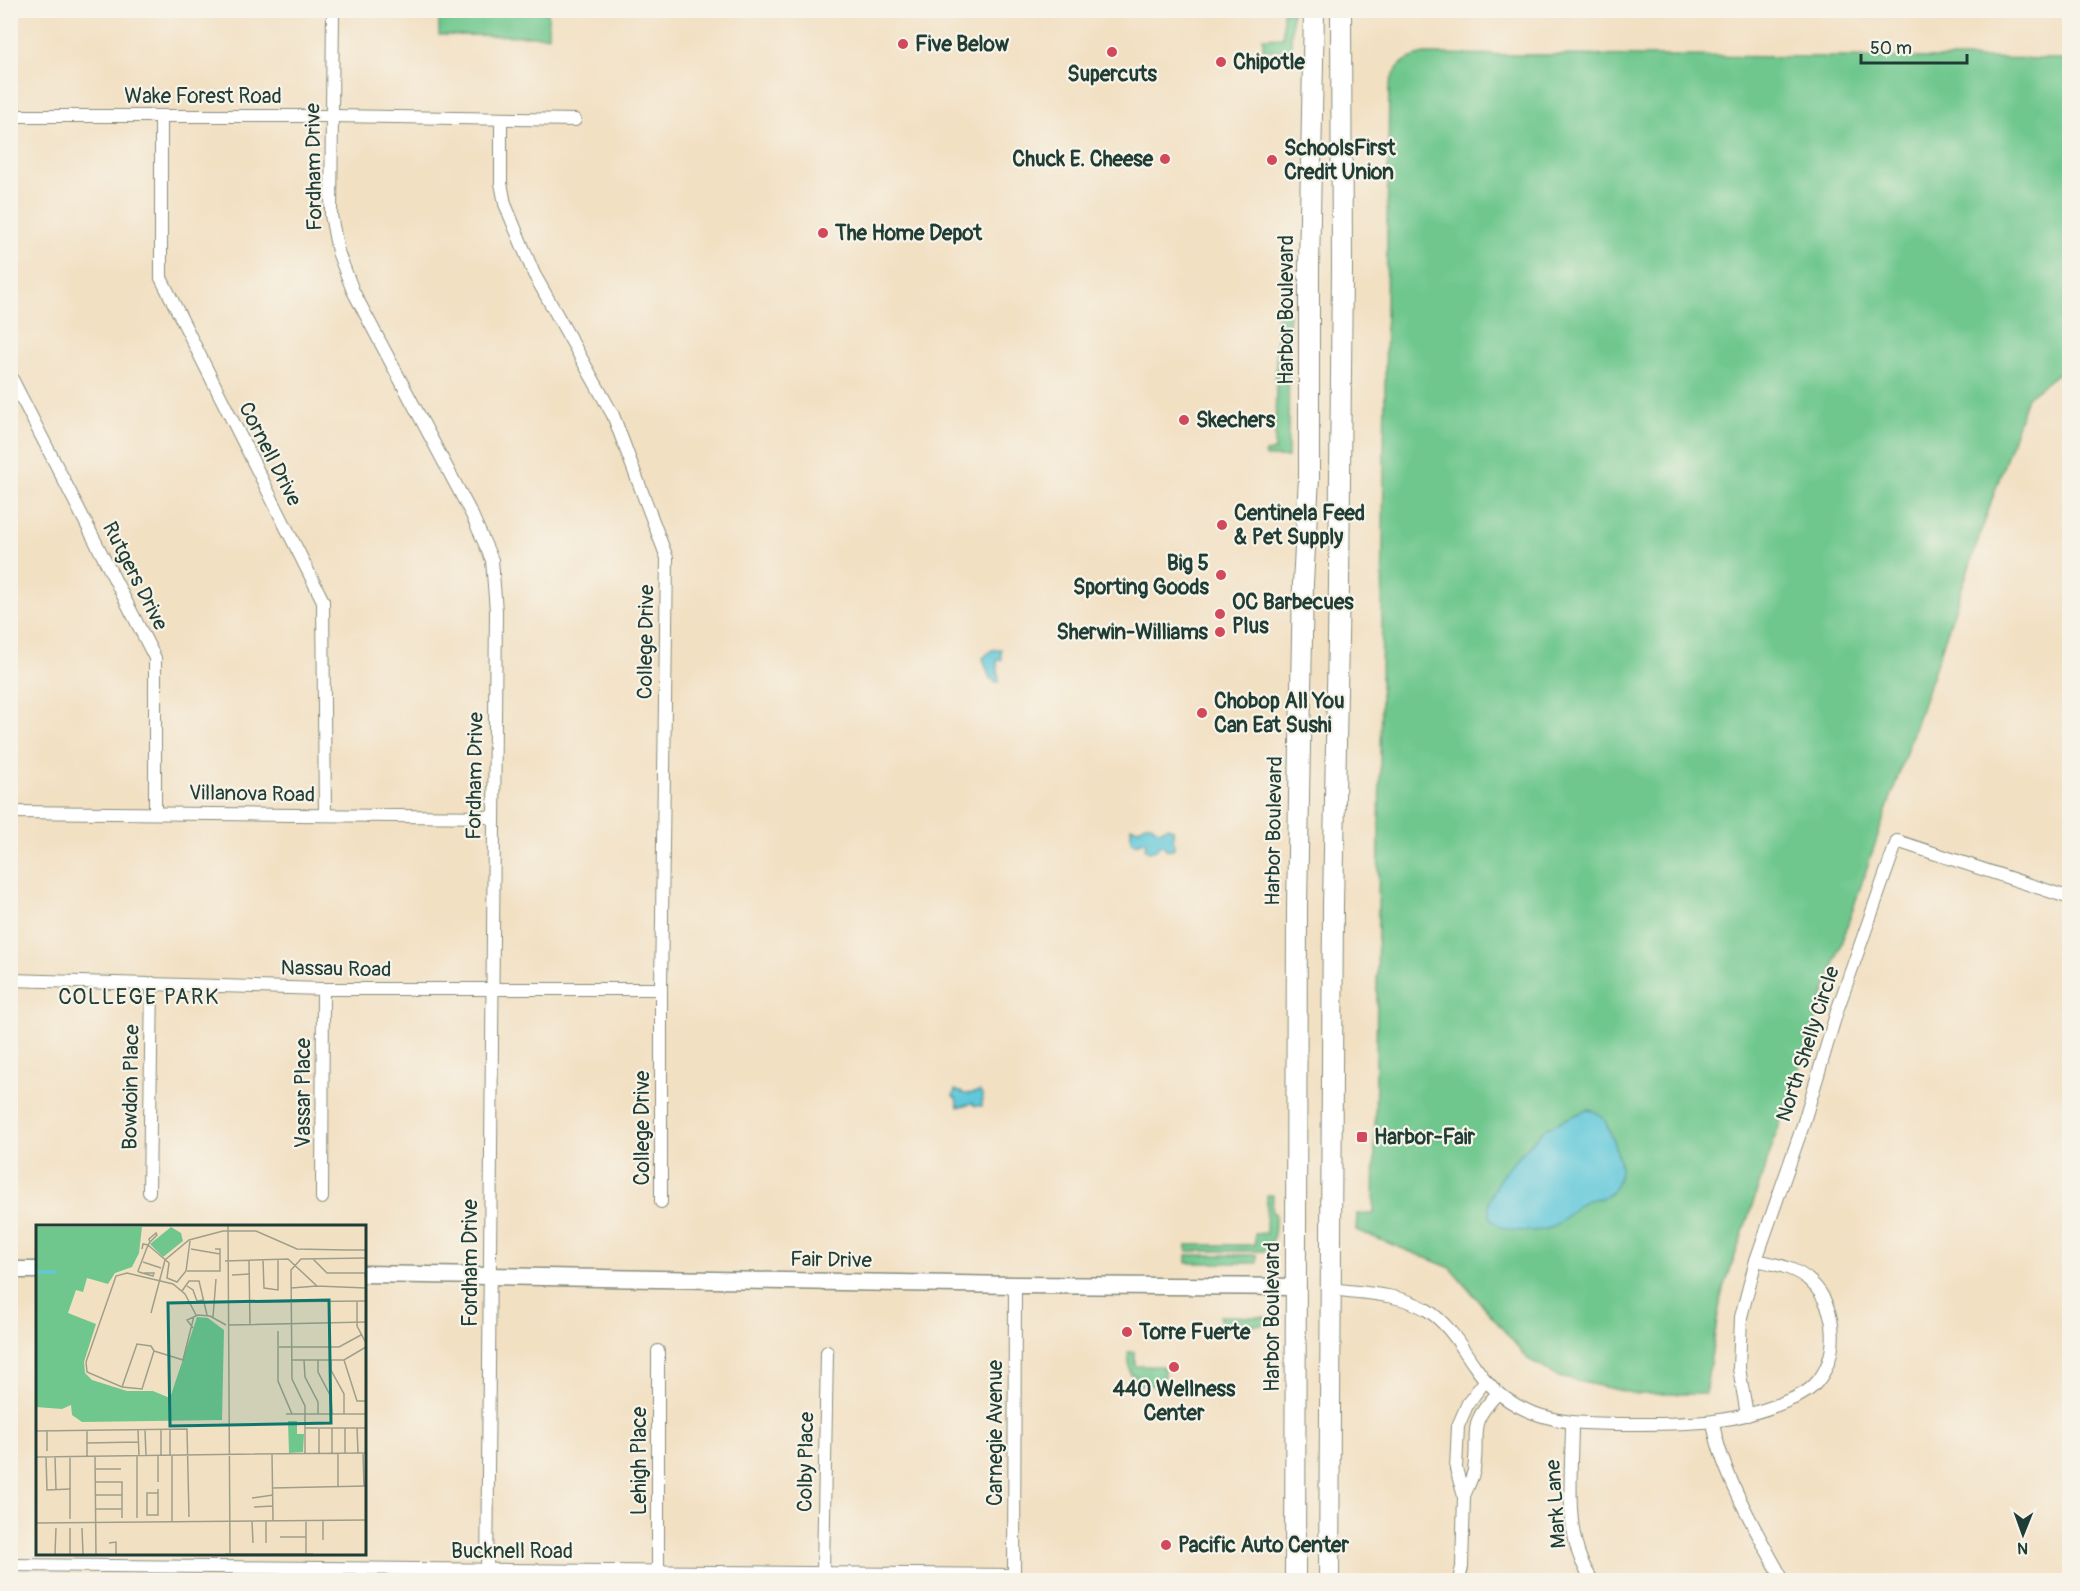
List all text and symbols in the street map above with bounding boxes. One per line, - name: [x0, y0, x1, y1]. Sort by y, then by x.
- scale bar: [1861, 27, 1968, 65]
- place label: Five Below: [915, 31, 1010, 58]
- marker: Five Below: [896, 37, 910, 51]
- text: 50 m: [1870, 37, 1912, 60]
- marker: Supercuts: [1105, 45, 1119, 59]
- place label: Chipotle: [1233, 49, 1305, 76]
- marker: Chipotle: [1214, 55, 1228, 69]
- place label: Supercuts: [1067, 61, 1157, 88]
- street label: Wake Forest Road: [124, 83, 282, 110]
- street label: Fordham Drive: [299, 102, 329, 231]
- place label: SchoolsFirst Credit Union: [1284, 135, 1396, 186]
- place label: Chuck E. Cheese: [1012, 146, 1154, 173]
- marker: Chuck E. Cheese: [1158, 152, 1172, 166]
- marker: SchoolsFirst Credit Union: [1265, 153, 1279, 167]
- place label: The Home Depot: [834, 220, 983, 247]
- marker: The Home Depot: [816, 226, 830, 240]
- street label: Harbor Boulevard: [1273, 235, 1300, 385]
- street label: Cornell Drive: [232, 397, 308, 511]
- place label: Skechers: [1196, 407, 1276, 434]
- marker: Skechers: [1177, 413, 1191, 427]
- place label: Centinela Feed & Pet Supply: [1234, 500, 1365, 551]
- street label: Rutgers Drive: [96, 517, 174, 635]
- marker: Centinela Feed & Pet Supply: [1215, 518, 1229, 532]
- place label: Big 5 Sporting Goods: [1073, 550, 1210, 601]
- marker: Big 5 Sporting Goods: [1214, 568, 1228, 582]
- street label: College Drive: [631, 584, 661, 700]
- place label: OC Barbecues Plus: [1232, 589, 1354, 640]
- marker: OC Barbecues Plus: [1213, 607, 1227, 621]
- place label: Sherwin-Williams: [1057, 619, 1209, 646]
- marker: Sherwin-Williams: [1213, 625, 1227, 639]
- place label: Chobop All You Can Eat Sushi: [1214, 688, 1345, 739]
- marker: Chobop All You Can Eat Sushi: [1195, 706, 1209, 720]
- street label: Fordham Drive: [460, 711, 490, 840]
- street label: Harbor Boulevard: [1259, 756, 1289, 906]
- street label: Villanova Road: [189, 779, 315, 809]
- street label: Nassau Road: [280, 955, 392, 983]
- street label: North Shelly Circle: [1770, 962, 1846, 1125]
- district label: COLLEGE PARK: [58, 983, 220, 1011]
- street label: Bowdoin Place: [116, 1023, 146, 1150]
- street label: Vassar Place: [290, 1037, 317, 1148]
- street label: College Drive: [629, 1070, 656, 1185]
- place label: Harbor-Fair: [1374, 1124, 1475, 1151]
- marker: Harbor-Fair: [1355, 1130, 1369, 1144]
- street label: Fordham Drive: [457, 1198, 484, 1327]
- inset map: [36, 1225, 366, 1555]
- street label: Harbor Boulevard: [1259, 1242, 1286, 1392]
- street label: Fair Drive: [790, 1246, 873, 1274]
- place label: Torre Fuerte: [1138, 1319, 1251, 1346]
- marker: Torre Fuerte: [1120, 1325, 1134, 1339]
- street label: Carnegie Avenue: [982, 1359, 1009, 1506]
- marker: 440 Wellness Center: [1167, 1360, 1181, 1374]
- place label: 440 Wellness Center: [1113, 1376, 1236, 1427]
- street label: Lehigh Place: [626, 1406, 653, 1515]
- street label: Colby Place: [792, 1411, 820, 1512]
- street label: Mark Lane: [1539, 1458, 1573, 1549]
- north arrow: [1993, 1504, 2053, 1564]
- place label: Pacific Auto Center: [1178, 1532, 1349, 1559]
- street label: Bucknell Road: [451, 1538, 573, 1565]
- marker: Pacific Auto Center: [1159, 1538, 1173, 1552]
- text: N: [2017, 1538, 2028, 1558]

